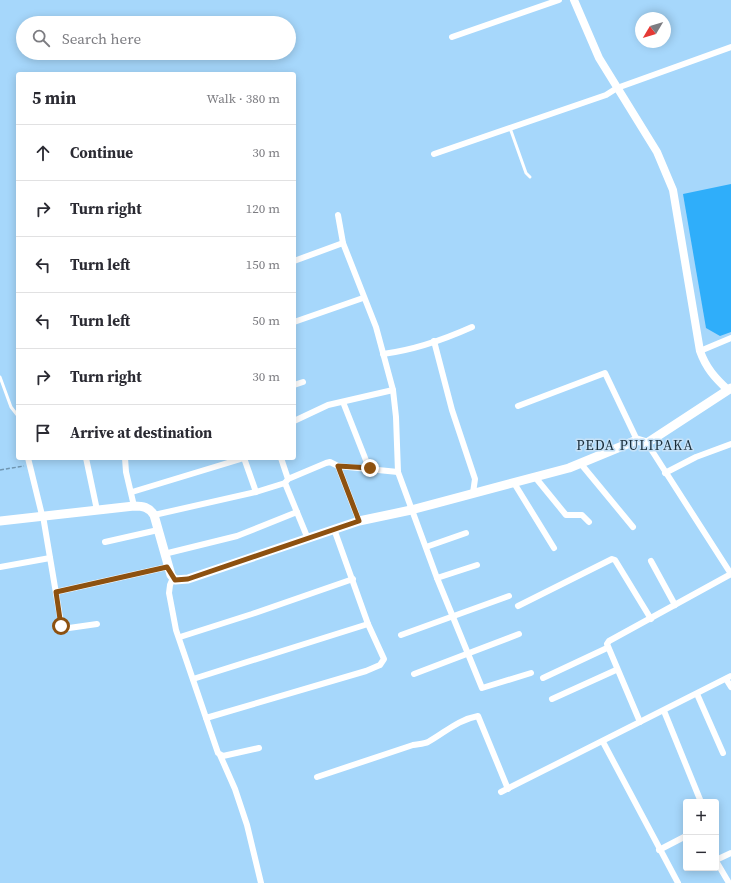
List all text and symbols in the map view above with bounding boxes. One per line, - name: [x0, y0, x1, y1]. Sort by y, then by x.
- north arrow: [635, 12, 671, 48]
- search box: [16, 16, 296, 60]
- icon: search: [30, 27, 52, 49]
- text: Search here: [62, 28, 141, 49]
- text: 5 min: [32, 86, 76, 110]
- text: Walk · 380 m: [207, 90, 280, 107]
- icon: ahead: [32, 142, 54, 164]
- text: Continue: [70, 142, 133, 163]
- text: 30 m: [252, 144, 280, 161]
- icon: right: [32, 198, 54, 220]
- text: Turn right: [70, 198, 142, 219]
- text: 120 m: [246, 200, 280, 217]
- icon: left: [32, 254, 54, 276]
- text: Turn left: [70, 254, 130, 275]
- text: 150 m: [246, 256, 280, 273]
- icon: left: [32, 310, 54, 332]
- text: Turn left: [70, 310, 130, 331]
- text: 50 m: [252, 312, 280, 329]
- icon: right: [32, 366, 54, 388]
- text: Turn right: [70, 366, 142, 387]
- text: 30 m: [252, 368, 280, 385]
- icon: arrive: [32, 422, 54, 444]
- text: Arrive at destination: [70, 422, 212, 443]
- district label: PEDA PULIPAKA: [576, 435, 694, 455]
- route end: [361, 459, 379, 477]
- route start: [52, 617, 70, 635]
- map controls: [683, 799, 719, 871]
- button: +: [683, 799, 719, 835]
- button: −: [683, 835, 719, 871]

